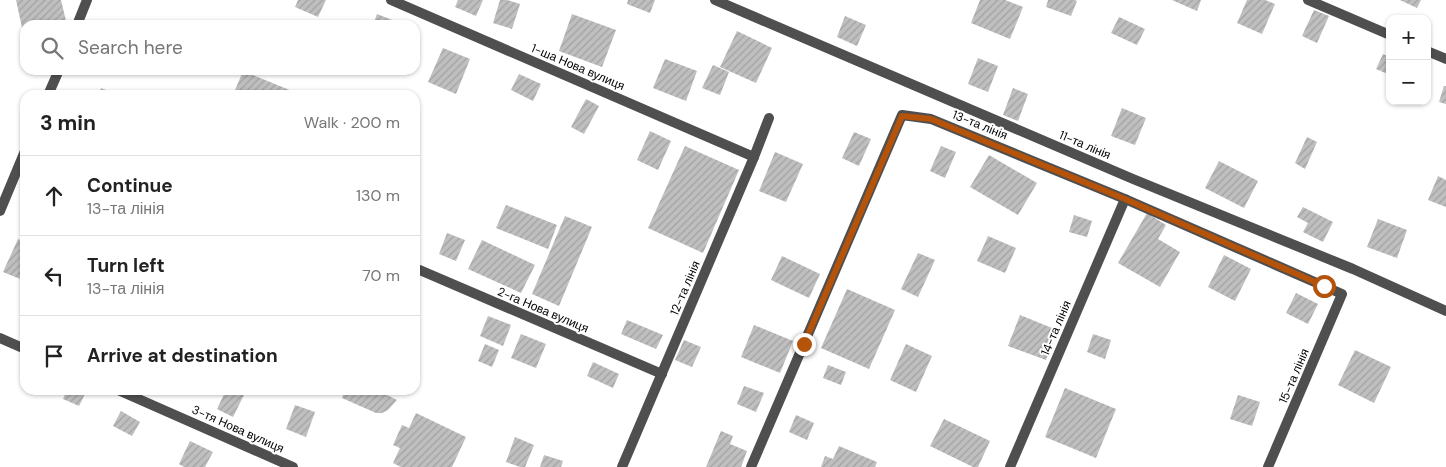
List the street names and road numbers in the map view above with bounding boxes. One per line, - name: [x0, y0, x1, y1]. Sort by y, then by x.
- street label: 1-ша Нова вулиця: [529, 40, 627, 94]
- street label: 13-та лінія: [950, 107, 1010, 143]
- street label: 11-та лінія: [1057, 127, 1113, 163]
- street label: 12-та лінія: [666, 258, 704, 318]
- street label: 2-га Нова вулиця: [495, 284, 591, 336]
- street label: 14-та лінія: [1037, 298, 1075, 358]
- street label: 15-та лінія: [1275, 346, 1313, 406]
- street label: 3-тя Нова вулиця: [189, 402, 287, 456]

